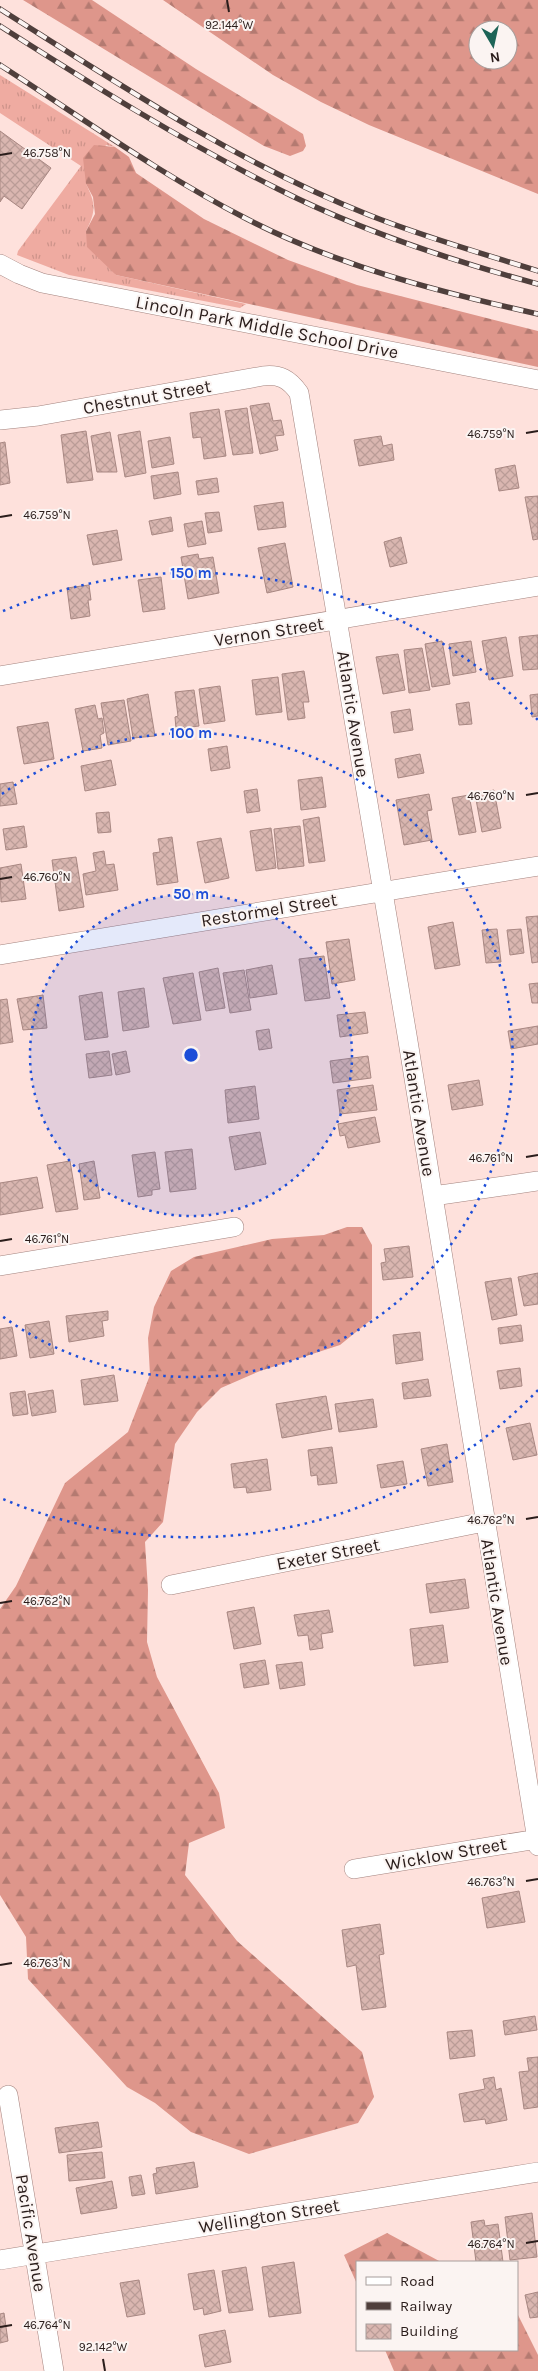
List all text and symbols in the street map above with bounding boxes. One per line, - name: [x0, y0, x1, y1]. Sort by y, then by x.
- text: 92.144°W: [205, 18, 253, 32]
- north arrow: [468, 20, 518, 70]
- text: N: [489, 48, 501, 67]
- text: 46.758°N: [23, 146, 71, 160]
- street label: Lincoln Park Middle School Drive: [134, 291, 400, 363]
- street label: Chestnut Street: [81, 375, 213, 419]
- text: 46.759°N: [467, 427, 515, 441]
- text: 46.759°N: [23, 508, 71, 522]
- text: 150 m: [170, 564, 212, 582]
- street label: Vernon Street: [213, 612, 326, 652]
- street label: Atlantic Avenue: [332, 649, 374, 779]
- text: 100 m: [170, 724, 212, 742]
- text: 46.760°N: [467, 789, 515, 803]
- text: 46.760°N: [23, 870, 71, 884]
- text: 50 m: [173, 885, 209, 903]
- street label: Restormel Street: [199, 888, 339, 932]
- centre of rings: [182, 1046, 200, 1064]
- street label: Atlantic Avenue: [398, 1048, 440, 1178]
- text: 46.761°N: [469, 1151, 513, 1165]
- text: 46.761°N: [25, 1232, 69, 1246]
- text: 46.762°N: [467, 1513, 515, 1527]
- street label: Exeter Street: [274, 1533, 382, 1575]
- street label: Atlantic Avenue: [476, 1537, 518, 1667]
- text: 46.762°N: [23, 1594, 71, 1608]
- street label: Wicklow Street: [384, 1832, 508, 1875]
- text: 46.763°N: [467, 1875, 515, 1889]
- text: 46.763°N: [23, 1956, 71, 1970]
- street label: Pacific Avenue: [11, 2173, 51, 2293]
- street label: Wellington Street: [197, 2194, 341, 2238]
- text: 46.764°N: [467, 2237, 515, 2251]
- legend: [356, 2261, 518, 2351]
- text: Road: [400, 2272, 435, 2290]
- text: Railway: [400, 2297, 452, 2315]
- text: 46.764°N: [23, 2318, 71, 2332]
- text: Building: [400, 2322, 458, 2340]
- text: 92.142°W: [79, 2340, 128, 2354]

